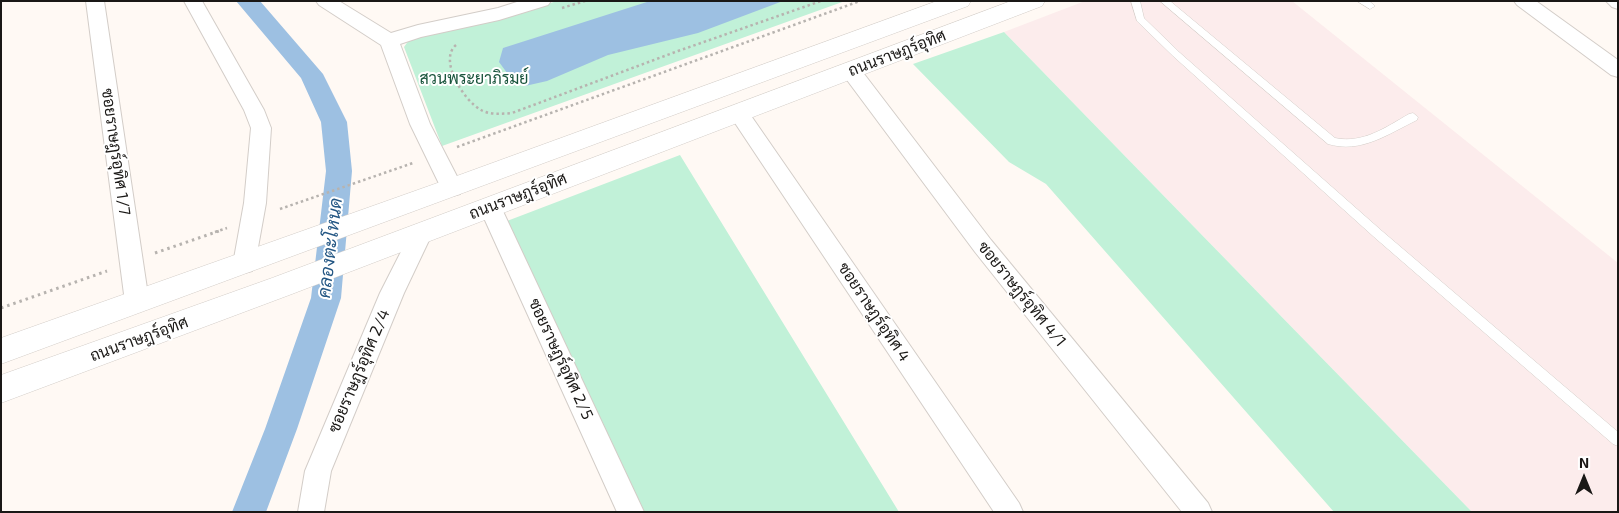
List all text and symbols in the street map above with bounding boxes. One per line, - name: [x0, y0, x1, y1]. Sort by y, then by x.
- street label: ถนนราษฎร์อุทิศ: [845, 26, 949, 80]
- park label: สวนพระยาภิรมย์: [420, 69, 528, 89]
- street label: ซอยราษฎร์อุทิศ 1/7: [98, 87, 134, 217]
- street label: ถนนราษฎร์อุทิศ: [466, 169, 570, 223]
- water label: คลองตะโหนด: [313, 197, 347, 299]
- street label: ซอยราษฎร์อุทิศ 4/1: [974, 238, 1070, 350]
- street label: ซอยราษฎร์อุทิศ 4: [834, 259, 914, 365]
- street label: ซอยราษฎร์อุทิศ 2/5: [525, 295, 597, 423]
- street label: ซอยราษฎร์อุทิศ 2/4: [324, 306, 394, 436]
- street label: ถนนราษฎร์อุทิศ: [87, 312, 191, 366]
- north arrow: [1559, 453, 1609, 503]
- text: N: [1579, 454, 1589, 471]

